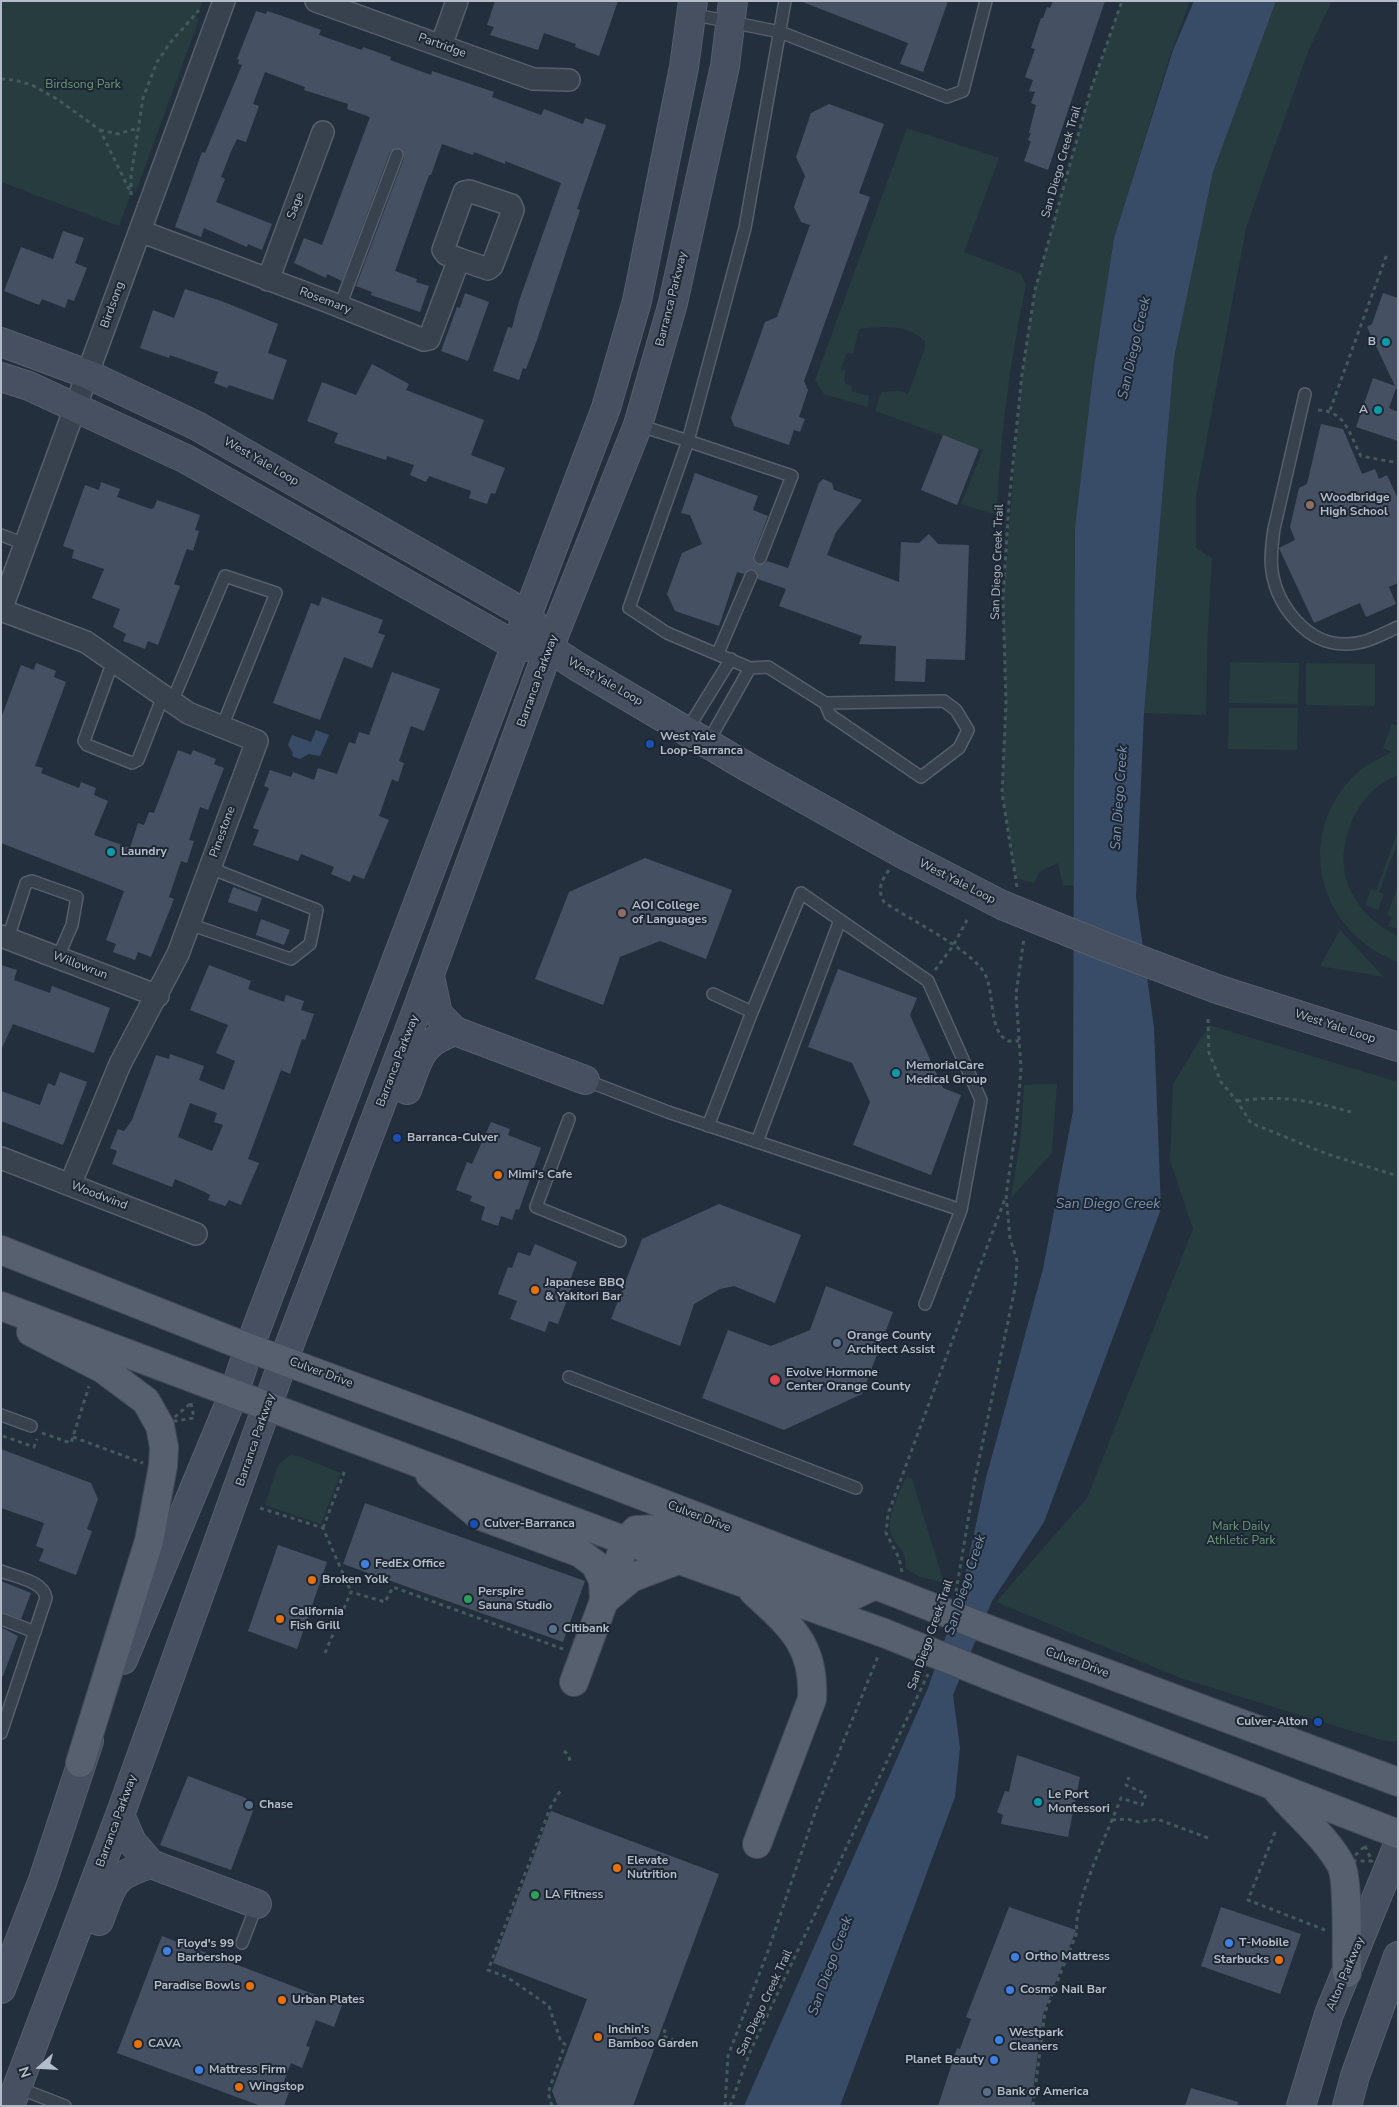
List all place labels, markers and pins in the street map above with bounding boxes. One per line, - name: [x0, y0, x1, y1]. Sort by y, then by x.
- place label: B: [1368, 335, 1376, 349]
- marker: B: [1380, 336, 1392, 348]
- place label: A: [1359, 403, 1368, 417]
- marker: A: [1372, 404, 1384, 416]
- place label: Woodbridge High School: [1320, 491, 1390, 519]
- marker: Woodbridge High School: [1304, 499, 1316, 511]
- place label: West Yale Loop-Barranca: [660, 730, 743, 758]
- marker: West Yale Loop-Barranca: [644, 738, 656, 750]
- place label: Laundry: [121, 845, 167, 859]
- marker: Laundry: [105, 846, 117, 858]
- place label: AOI College of Languages: [632, 899, 707, 927]
- marker: AOI College of Languages: [616, 907, 628, 919]
- place label: MemorialCare Medical Group: [906, 1059, 987, 1087]
- marker: MemorialCare Medical Group: [890, 1067, 902, 1079]
- place label: Barranca-Culver: [407, 1131, 498, 1145]
- marker: Barranca-Culver: [391, 1132, 403, 1144]
- place label: Mimi's Cafe: [508, 1168, 572, 1182]
- marker: Mimi's Cafe: [492, 1169, 504, 1181]
- place label: Japanese BBQ & Yakitori Bar: [545, 1276, 625, 1304]
- marker: Japanese BBQ & Yakitori Bar: [529, 1284, 541, 1296]
- place label: Orange County Architect Assist: [847, 1329, 935, 1357]
- marker: Orange County Architect Assist: [831, 1337, 843, 1349]
- place label: Evolve Hormone Center Orange County: [786, 1366, 911, 1394]
- marker: Evolve Hormone Center Orange County: [768, 1373, 782, 1387]
- place label: Culver-Barranca: [484, 1517, 575, 1531]
- marker: Culver-Barranca: [468, 1518, 480, 1530]
- place label: FedEx Office: [375, 1557, 445, 1571]
- marker: FedEx Office: [359, 1558, 371, 1570]
- place label: Broken Yolk: [322, 1573, 388, 1587]
- marker: Broken Yolk: [306, 1574, 318, 1586]
- place label: Perspire Sauna Studio: [478, 1585, 552, 1613]
- marker: Perspire Sauna Studio: [462, 1593, 474, 1605]
- place label: California Fish Grill: [290, 1605, 344, 1633]
- marker: California Fish Grill: [274, 1613, 286, 1625]
- place label: Citibank: [563, 1622, 609, 1636]
- marker: Citibank: [547, 1623, 559, 1635]
- place label: Culver-Alton: [1236, 1715, 1308, 1729]
- marker: Culver-Alton: [1312, 1716, 1324, 1728]
- place label: Le Port Montessori: [1048, 1788, 1110, 1816]
- marker: Le Port Montessori: [1032, 1796, 1044, 1808]
- place label: Chase: [259, 1798, 293, 1812]
- marker: Chase: [243, 1799, 255, 1811]
- place label: Elevate Nutrition: [627, 1854, 677, 1882]
- marker: Elevate Nutrition: [611, 1862, 623, 1874]
- place label: LA Fitness: [545, 1888, 603, 1902]
- marker: LA Fitness: [529, 1889, 541, 1901]
- place label: T-Mobile: [1239, 1936, 1289, 1950]
- place label: Floyd's 99 Barbershop: [177, 1937, 242, 1965]
- marker: T-Mobile: [1223, 1937, 1235, 1949]
- marker: Floyd's 99 Barbershop: [161, 1945, 173, 1957]
- place label: Ortho Mattress: [1025, 1950, 1110, 1964]
- marker: Ortho Mattress: [1009, 1951, 1021, 1963]
- place label: Starbucks: [1214, 1953, 1269, 1967]
- marker: Starbucks: [1273, 1954, 1285, 1966]
- place label: Paradise Bowls: [154, 1979, 240, 1993]
- marker: Paradise Bowls: [244, 1980, 256, 1992]
- place label: Cosmo Nail Bar: [1020, 1983, 1106, 1997]
- marker: Cosmo Nail Bar: [1004, 1984, 1016, 1996]
- place label: Urban Plates: [292, 1993, 365, 2007]
- marker: Urban Plates: [276, 1994, 288, 2006]
- place label: Inchin’s Bamboo Garden: [608, 2023, 698, 2051]
- place label: Westpark Cleaners: [1009, 2026, 1063, 2054]
- marker: Inchin’s Bamboo Garden: [592, 2031, 604, 2043]
- marker: Westpark Cleaners: [993, 2034, 1005, 2046]
- place label: CAVA: [148, 2037, 181, 2051]
- marker: CAVA: [132, 2038, 144, 2050]
- place label: Planet Beauty: [905, 2053, 984, 2067]
- marker: Planet Beauty: [988, 2054, 1000, 2066]
- place label: Mattress Firm: [209, 2063, 286, 2077]
- marker: Mattress Firm: [193, 2064, 205, 2076]
- place label: Wingstop: [249, 2080, 304, 2094]
- marker: Wingstop: [233, 2081, 245, 2093]
- place label: Bank of America: [997, 2085, 1089, 2099]
- marker: Bank of America: [981, 2086, 993, 2098]

